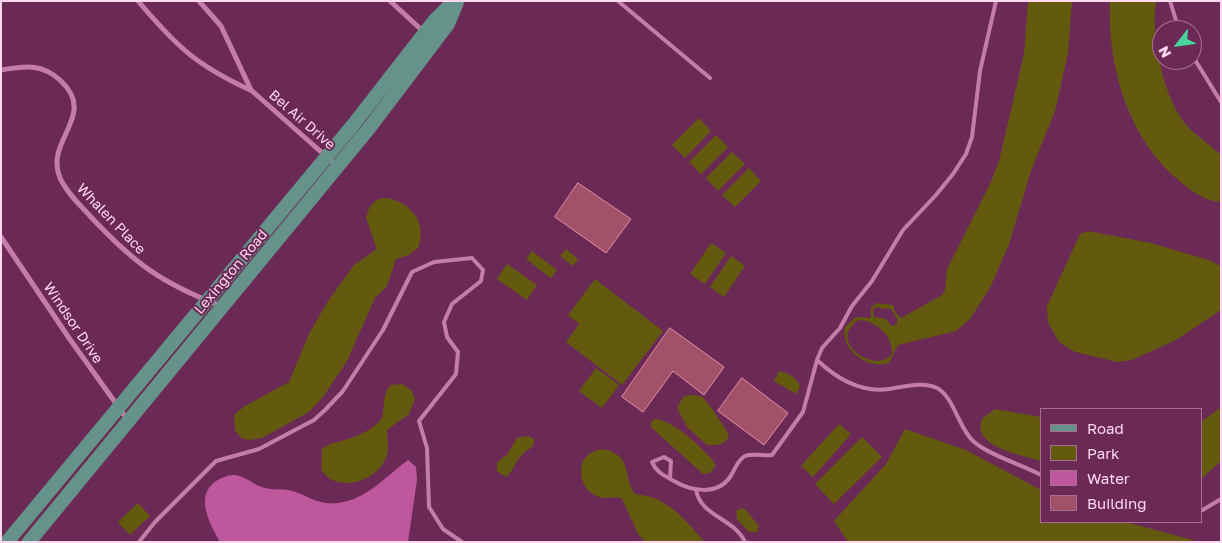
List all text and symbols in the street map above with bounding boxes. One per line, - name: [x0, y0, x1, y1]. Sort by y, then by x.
- north arrow: [1152, 20, 1202, 70]
- text: N: [1154, 43, 1174, 61]
- street label: Bel Air Drive: [265, 87, 339, 153]
- street label: Whalen Place: [73, 180, 149, 258]
- street label: Lexington Road: [191, 226, 271, 318]
- street label: Windsor Drive: [40, 279, 106, 367]
- legend: [1040, 408, 1202, 523]
- text: Road: [1087, 419, 1124, 437]
- text: Park: [1087, 444, 1119, 462]
- text: Water: [1087, 469, 1130, 487]
- text: Building: [1087, 494, 1147, 512]

